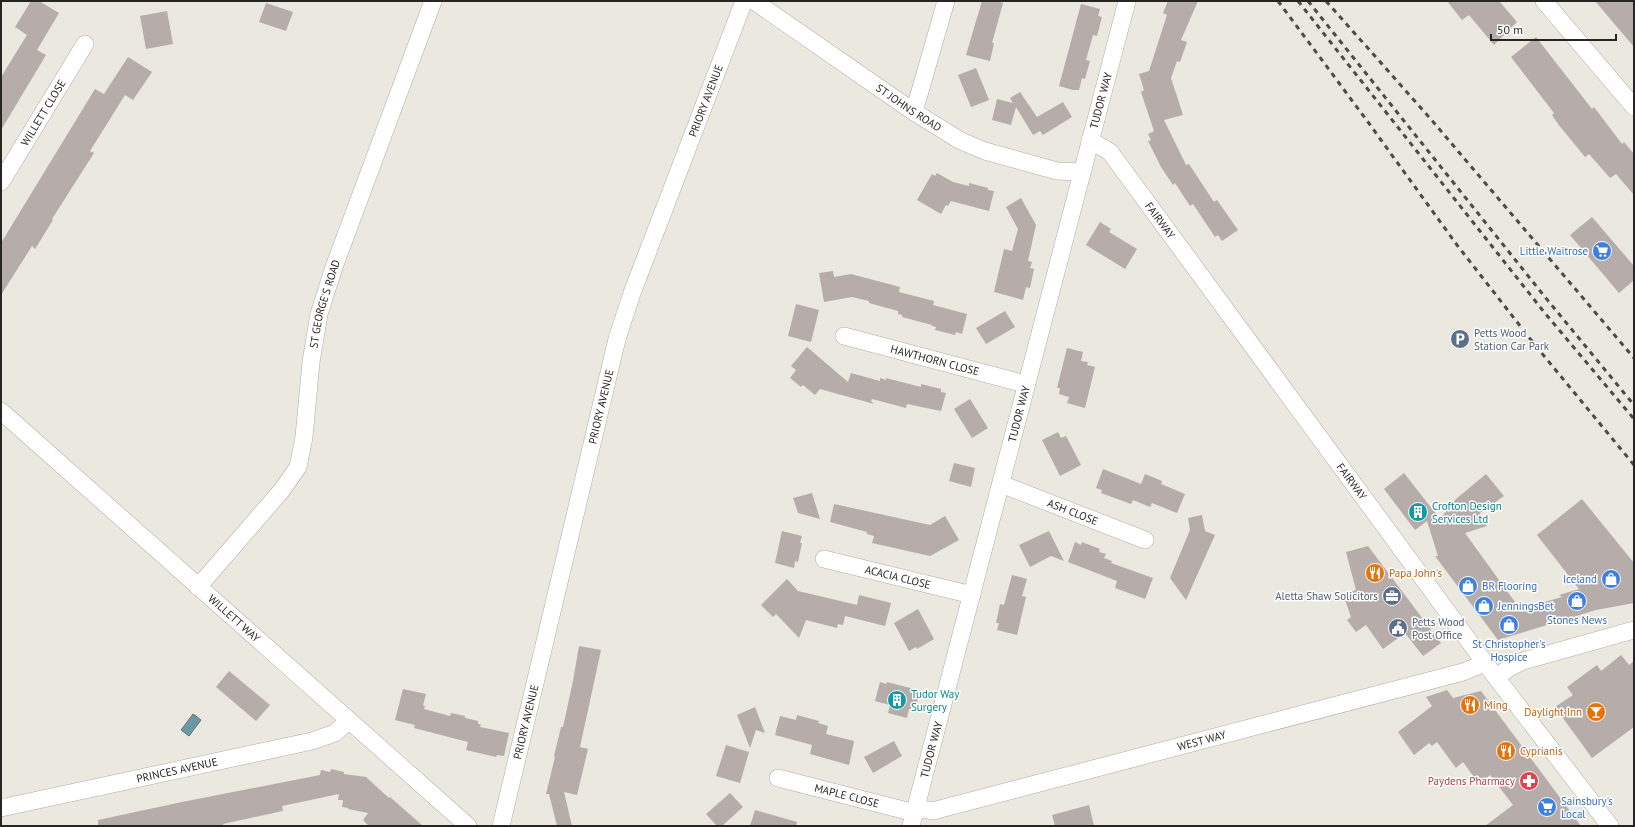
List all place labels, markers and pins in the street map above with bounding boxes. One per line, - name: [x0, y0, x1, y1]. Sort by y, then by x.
- supermarket icon: Little Waitrose: [1591, 240, 1613, 262]
- place label: Little Waitrose: [1520, 244, 1588, 258]
- place label: Petts Wood Station Car Park: [1474, 326, 1550, 353]
- parking icon: Petts Wood Station Car Park: [1449, 328, 1471, 350]
- place label: Crofton Design Services Ltd: [1432, 499, 1502, 526]
- building icon: Crofton Design Services Ltd: [1407, 501, 1429, 523]
- restaurant icon: Papa John's: [1364, 562, 1386, 584]
- place label: Papa John's: [1389, 566, 1442, 580]
- shop icon: Iceland: [1600, 568, 1622, 590]
- place label: Iceland: [1563, 572, 1597, 586]
- shop icon: BR Flooring: [1457, 575, 1479, 597]
- place label: BR Flooring: [1482, 579, 1537, 593]
- office icon: Aletta Shaw Solicitors: [1381, 585, 1403, 607]
- place label: Aletta Shaw Solicitors: [1275, 589, 1378, 603]
- shop icon: Stones News: [1566, 590, 1588, 612]
- shop icon: JenningsBet: [1473, 595, 1495, 617]
- place label: JenningsBet: [1497, 599, 1554, 613]
- place label: Stones News: [1547, 613, 1607, 627]
- shop icon: St Christopher's Hospice: [1498, 614, 1520, 636]
- place label: Petts Wood Post Office: [1412, 615, 1465, 642]
- public building icon: Petts Wood Post Office: [1387, 617, 1409, 639]
- place label: St Christopher's Hospice: [1472, 637, 1546, 664]
- place label: Tudor Way Surgery: [911, 687, 960, 714]
- building icon: Tudor Way Surgery: [886, 689, 908, 711]
- restaurant icon: Ming: [1459, 694, 1481, 716]
- place label: Ming: [1484, 698, 1508, 712]
- bar icon: Daylight Inn: [1585, 701, 1607, 723]
- place label: Daylight Inn: [1524, 705, 1582, 719]
- restaurant icon: Cyprianis: [1495, 740, 1517, 762]
- place label: Cyprianis: [1520, 744, 1563, 758]
- pharmacy icon: Paydens Pharmacy: [1518, 770, 1540, 792]
- place label: Paydens Pharmacy: [1428, 774, 1516, 788]
- place label: Sainsbury's Local: [1561, 794, 1613, 821]
- supermarket icon: Sainsbury's Local: [1536, 796, 1558, 818]

